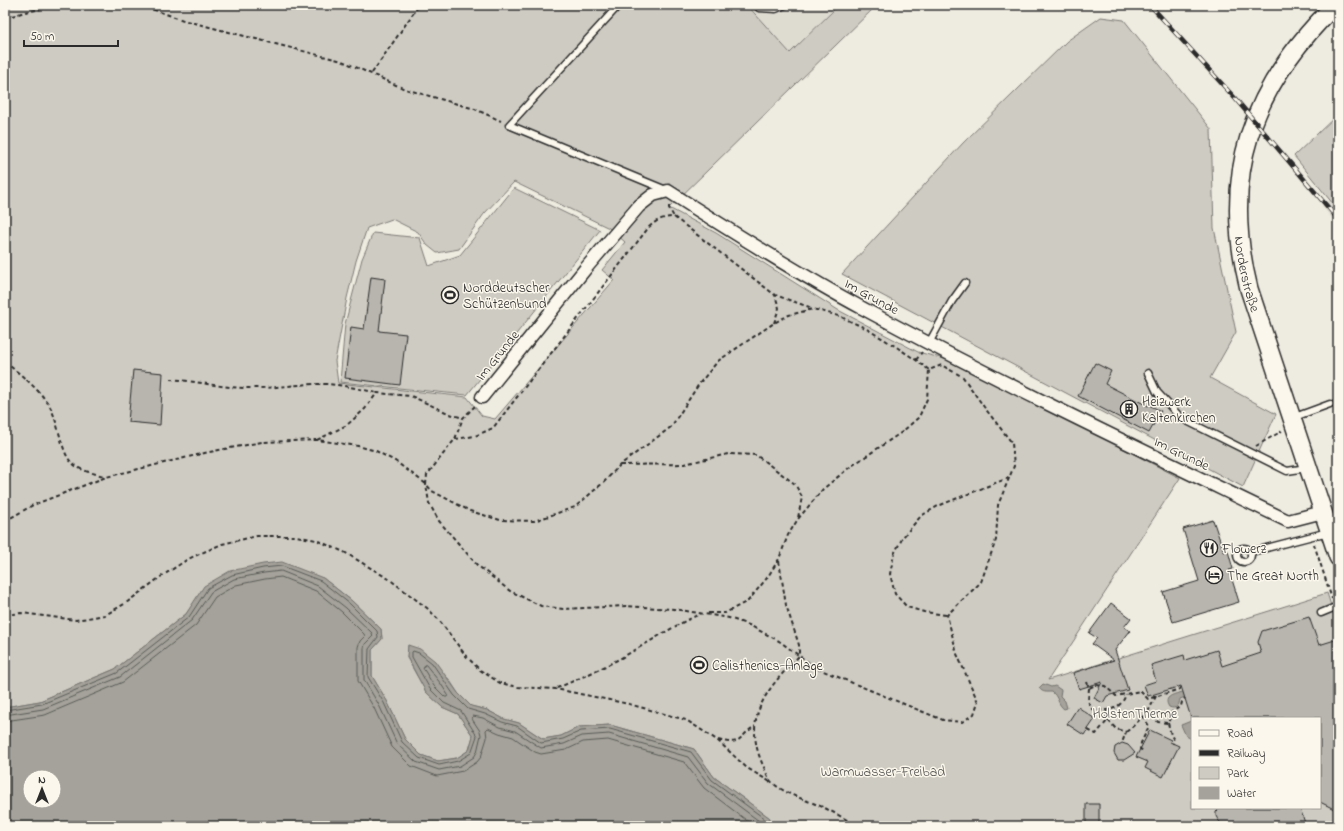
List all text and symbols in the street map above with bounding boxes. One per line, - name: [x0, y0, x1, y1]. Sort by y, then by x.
- scale bar: [24, 22, 118, 48]
- text: 50 m: [30, 28, 54, 46]
- street label: Norderstraße: [1228, 235, 1265, 316]
- street label: Im Grunde: [840, 274, 903, 321]
- place label: Norddeutscher Schützenbund: [463, 278, 550, 315]
- sports icon: Norddeutscher Schützenbund: [440, 285, 460, 305]
- street label: Im Grunde: [471, 326, 526, 386]
- place label: Heizwerk Kaltenkirchen: [1142, 392, 1216, 429]
- building icon: Heizwerk Kaltenkirchen: [1119, 399, 1139, 419]
- street label: Im Grunde: [1150, 432, 1213, 477]
- restaurant icon: Flowerz: [1199, 538, 1219, 558]
- place label: Flowerz: [1221, 539, 1266, 560]
- hotel icon: The Great North: [1204, 565, 1224, 585]
- place label: The Great North: [1227, 566, 1319, 587]
- sports icon: Calisthenics-Anlage: [689, 655, 709, 675]
- place label: Calisthenics-Anlage: [712, 656, 824, 678]
- park label: HolstenTherme: [1093, 704, 1178, 725]
- legend: [1191, 717, 1321, 809]
- text: Road: [1227, 725, 1253, 743]
- text: Railway: [1227, 745, 1266, 764]
- park label: Warmwasser-Freibad: [821, 762, 945, 783]
- text: Park: [1227, 765, 1249, 783]
- north arrow: [22, 769, 62, 809]
- text: N: [38, 772, 46, 788]
- text: Water: [1227, 785, 1256, 803]

